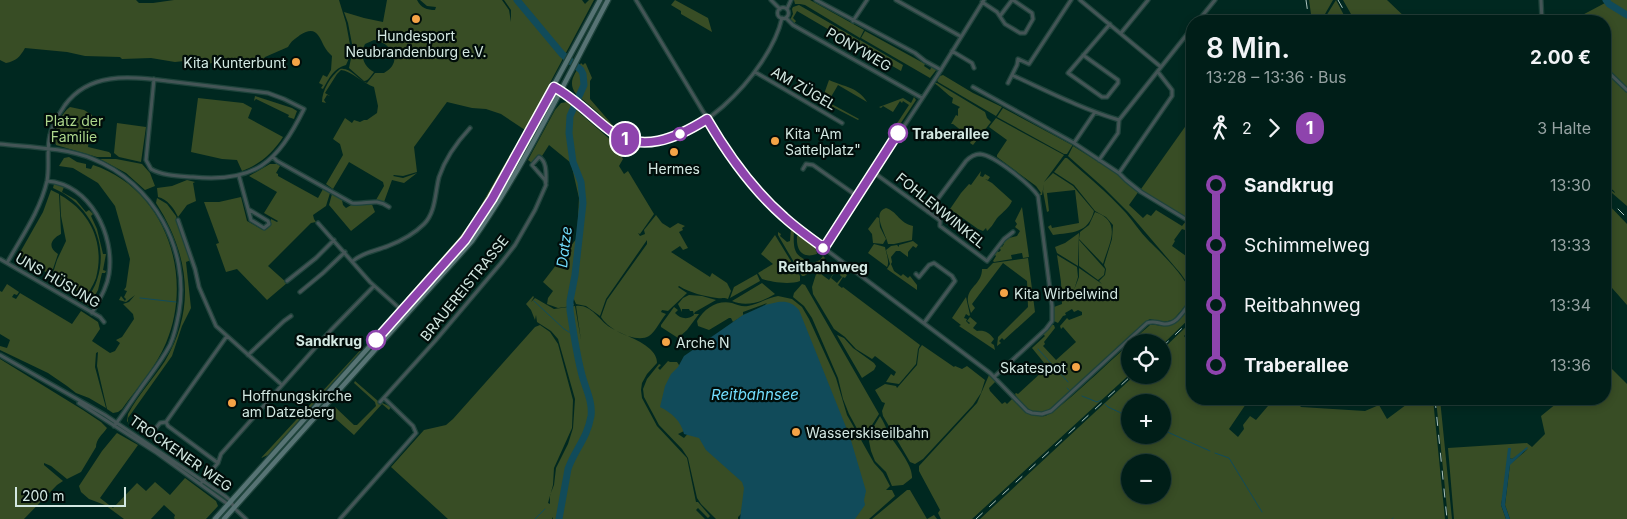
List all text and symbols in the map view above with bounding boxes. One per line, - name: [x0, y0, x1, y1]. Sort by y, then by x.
- marker: Hundesport Neubrandenburg e.V.: [410, 13, 422, 25]
- street label: PONYWEG: [823, 24, 895, 74]
- place label: Hundesport Neubrandenburg e.V.: [346, 27, 486, 60]
- text: 8 Min.: [1206, 31, 1290, 65]
- text: 2.00 €: [1530, 46, 1591, 69]
- place label: Kita Kunterbunt: [183, 54, 286, 71]
- marker: Kita Kunterbunt: [290, 56, 302, 68]
- street label: AM ZÜGEL: [768, 63, 840, 113]
- text: 13:28 – 13:36 · Bus: [1206, 67, 1346, 87]
- park label: Platz der Familie: [45, 112, 103, 145]
- icon: walk: [1206, 114, 1234, 142]
- icon: forward: [1260, 114, 1288, 142]
- text: 1: [1306, 117, 1314, 138]
- text: 2: [1242, 118, 1252, 138]
- text: 3 Halte: [1537, 118, 1591, 138]
- line badge: 1: [609, 123, 641, 155]
- marker: Traberallee: [888, 123, 908, 143]
- place label: Kita "Am Sattelplatz": [785, 125, 861, 158]
- place label: Traberallee: [912, 125, 989, 142]
- unlabelled marker: [673, 127, 687, 141]
- text: 1: [621, 128, 629, 149]
- marker: Kita "Am Sattelplatz": [769, 135, 781, 147]
- marker: Hermes: [668, 146, 680, 158]
- place label: Hermes: [648, 160, 700, 177]
- street label: FOHLENWINKEL: [893, 169, 989, 251]
- text: Sandkrug: [1244, 174, 1334, 197]
- text: 13:30: [1550, 175, 1591, 195]
- water label: Datze: [552, 225, 576, 269]
- street label: BRAUEREISTRASSE: [416, 232, 512, 344]
- text: Schimmelweg: [1244, 234, 1370, 257]
- text: 13:33: [1550, 235, 1591, 255]
- marker: Reitbahnweg: [816, 241, 830, 255]
- street label: UNS HÜSUNG: [13, 249, 103, 311]
- place label: Reitbahnweg: [778, 258, 868, 275]
- place label: Kita Wirbelwind: [1014, 285, 1118, 302]
- marker: Kita Wirbelwind: [998, 287, 1010, 299]
- text: Reitbahnweg: [1244, 294, 1361, 317]
- text: 13:34: [1550, 295, 1591, 315]
- marker: Sandkrug: [366, 330, 386, 350]
- place label: Sandkrug: [296, 332, 362, 349]
- place label: Arche N: [676, 334, 730, 351]
- map controls: [1121, 334, 1171, 504]
- button: locate: [1121, 334, 1171, 384]
- marker: Arche N: [660, 336, 672, 348]
- text: Traberallee: [1244, 354, 1349, 377]
- text: 13:36: [1550, 355, 1591, 375]
- place label: Skatespot: [1000, 359, 1066, 376]
- marker: Skatespot: [1070, 361, 1082, 373]
- water label: Reitbahnsee: [711, 385, 799, 404]
- place label: Hoffnungskirche am Datzeberg: [242, 387, 352, 420]
- button: +: [1121, 394, 1171, 444]
- marker: Hoffnungskirche am Datzeberg: [226, 397, 238, 409]
- street label: TROCKENER WEG: [126, 411, 236, 495]
- place label: Wasserskiseilbahn: [806, 424, 929, 441]
- marker: Wasserskiseilbahn: [790, 426, 802, 438]
- button: −: [1121, 454, 1171, 504]
- scale bar: [15, 484, 126, 507]
- text: 200 m: [22, 487, 64, 504]

